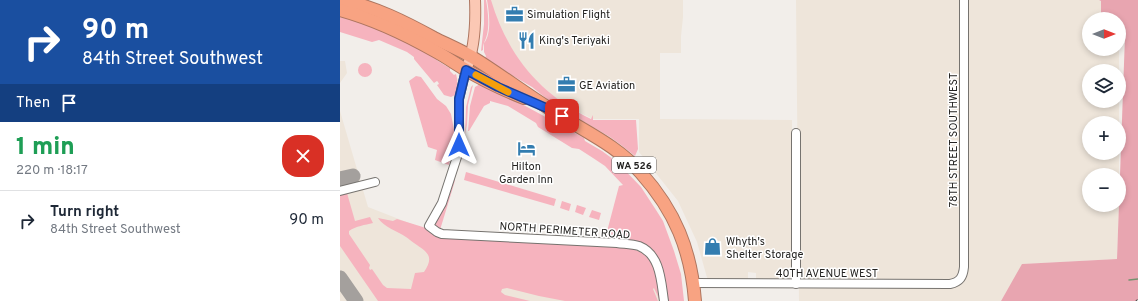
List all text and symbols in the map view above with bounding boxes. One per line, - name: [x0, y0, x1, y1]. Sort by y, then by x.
- office icon: Simulation Flight: [504, 4, 524, 24]
- place label: Simulation Flight: [527, 8, 610, 22]
- north arrow: [1082, 12, 1126, 56]
- map controls: [1082, 12, 1126, 212]
- text: 90 m: [82, 13, 149, 49]
- icon: right: [16, 16, 68, 68]
- restaurant icon: King's Teriyaki: [516, 30, 536, 50]
- place label: King's Teriyaki: [539, 34, 610, 48]
- text: 84th Street Southwest: [82, 48, 263, 71]
- button: layers: [1082, 64, 1126, 108]
- street label: 78TH STREET SOUTHWEST: [947, 73, 961, 207]
- office icon: GE Aviation: [556, 75, 576, 95]
- place label: GE Aviation: [579, 79, 635, 93]
- icon: arrive: [58, 92, 80, 114]
- text: Then: [16, 94, 50, 113]
- pin: [545, 99, 579, 133]
- icon: arrive: [551, 105, 573, 127]
- button: +: [1082, 116, 1126, 160]
- position arrow: [438, 124, 480, 166]
- text: 1 min: [16, 133, 75, 163]
- button: close: [282, 135, 324, 177]
- hotel icon: Hilton Garden Inn: [516, 138, 536, 158]
- road number: WA 526: [612, 157, 656, 173]
- place label: Hilton Garden Inn: [499, 160, 553, 187]
- text: 220 m · 18:17: [16, 163, 88, 179]
- button: −: [1082, 168, 1126, 212]
- text: Turn right: [50, 203, 119, 222]
- icon: right: [16, 210, 38, 232]
- text: 90 m: [289, 211, 324, 230]
- street label: NORTH PERIMETER ROAD: [499, 219, 631, 243]
- text: 84th Street Southwest: [50, 222, 181, 238]
- place label: Whyth's Shelter Storage: [726, 235, 803, 262]
- shop icon: Whyth's Shelter Storage: [703, 237, 723, 257]
- street label: 40TH AVENUE WEST: [776, 267, 878, 281]

